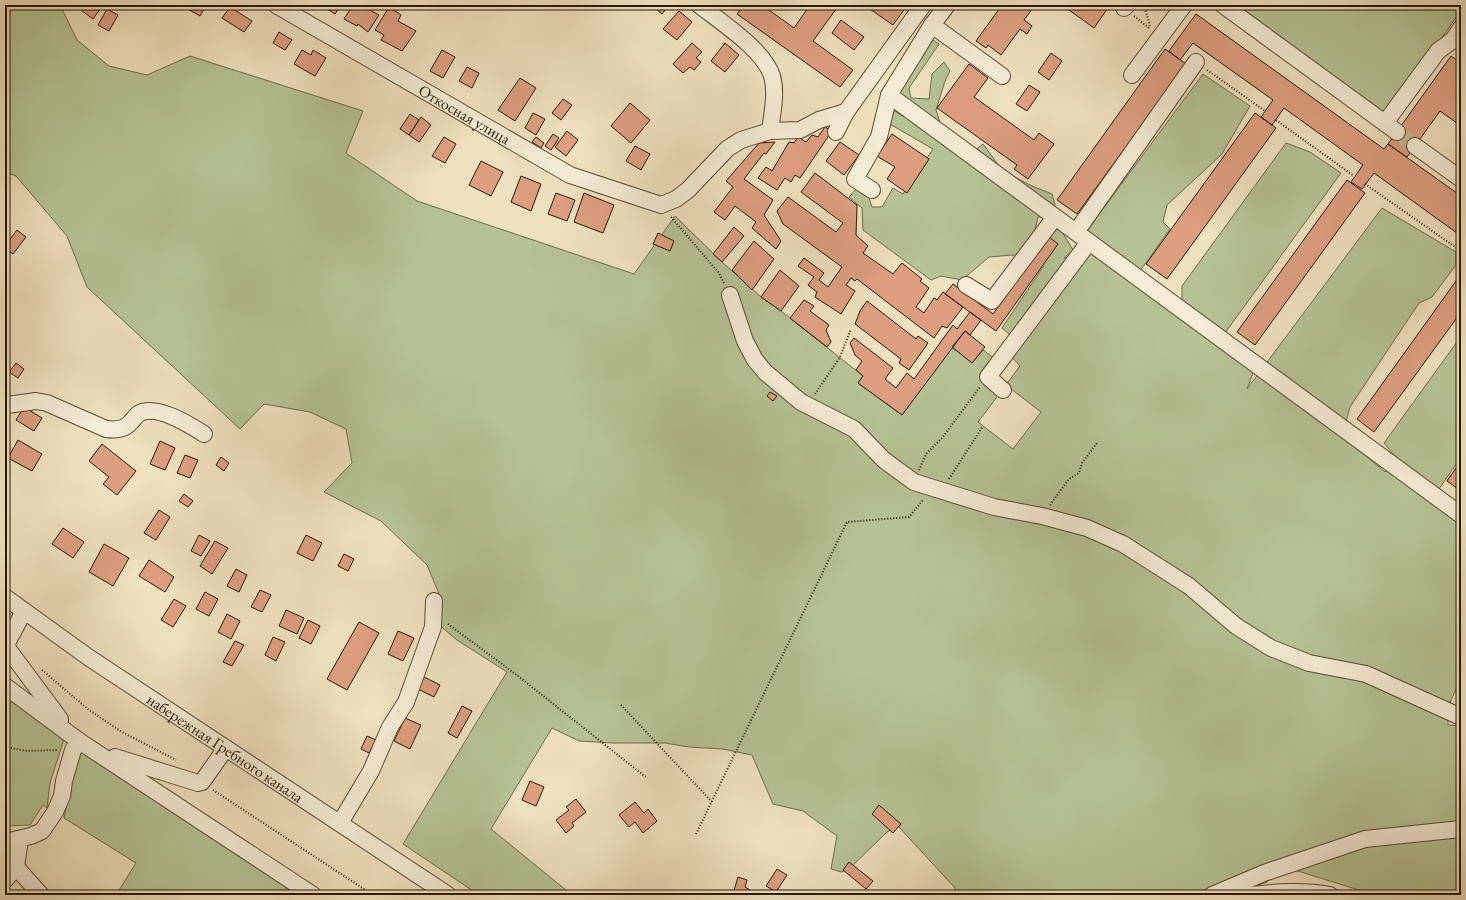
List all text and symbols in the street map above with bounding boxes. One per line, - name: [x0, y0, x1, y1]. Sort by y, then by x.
- street label: Откосная улица: [415, 80, 515, 150]
- street label: набережная Гребного канала: [143, 689, 308, 808]

